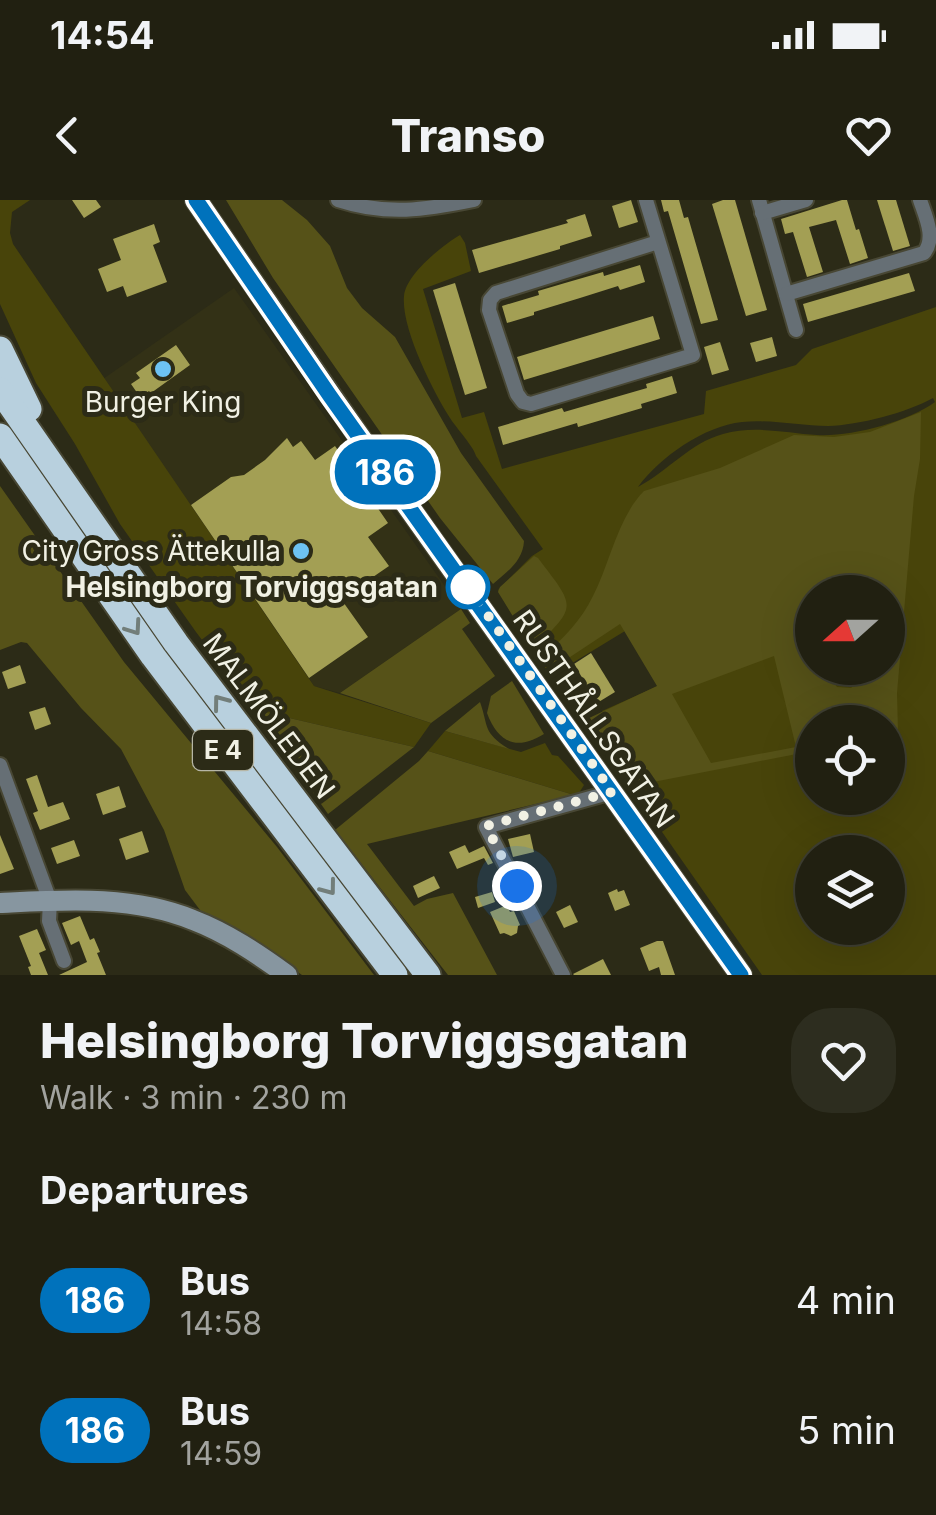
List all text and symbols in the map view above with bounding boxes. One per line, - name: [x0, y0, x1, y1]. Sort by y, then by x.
- text: 14:54: [50, 12, 155, 58]
- icon: back: [40, 108, 95, 163]
- text: Transo: [391, 108, 545, 163]
- icon: heart: [841, 108, 896, 163]
- marker: Burger King: [152, 358, 174, 380]
- place label: Burger King: [85, 385, 241, 419]
- line badge: 186: [328, 440, 442, 504]
- text: 186: [355, 451, 415, 493]
- place label: City Gross Ättekulla: [22, 534, 281, 568]
- marker: City Gross Ättekulla: [290, 540, 312, 562]
- marker: Helsingborg Torviggsgatan: [447, 566, 489, 608]
- place label: Helsingborg Torviggsgatan: [66, 570, 438, 604]
- north arrow: [795, 575, 905, 685]
- map controls: [795, 575, 905, 945]
- street label: RUSTHÅLLSGATAN: [506, 602, 684, 834]
- one-way arrow: [122, 617, 140, 636]
- street label: MALMÖLEDEN: [196, 627, 342, 805]
- one-way arrow: [214, 695, 233, 714]
- button: locate: [795, 705, 905, 815]
- road number: E 4: [193, 730, 253, 770]
- button: layers: [795, 835, 905, 945]
- your location: [492, 861, 542, 911]
- one-way arrow: [317, 877, 334, 895]
- button: heart: [791, 1008, 896, 1113]
- text: Helsingborg Torviggsgatan: [40, 1011, 689, 1070]
- text: Walk · 3 min · 230 m: [40, 1078, 348, 1117]
- text: Departures: [40, 1167, 249, 1213]
- text: Bus: [180, 1258, 250, 1304]
- text: 4 min: [796, 1277, 896, 1323]
- text: 186: [65, 1279, 125, 1321]
- text: 14:58: [180, 1304, 262, 1343]
- text: Bus: [180, 1388, 250, 1434]
- text: 5 min: [797, 1407, 896, 1453]
- text: 186: [65, 1409, 125, 1451]
- text: 14:59: [180, 1434, 262, 1473]

